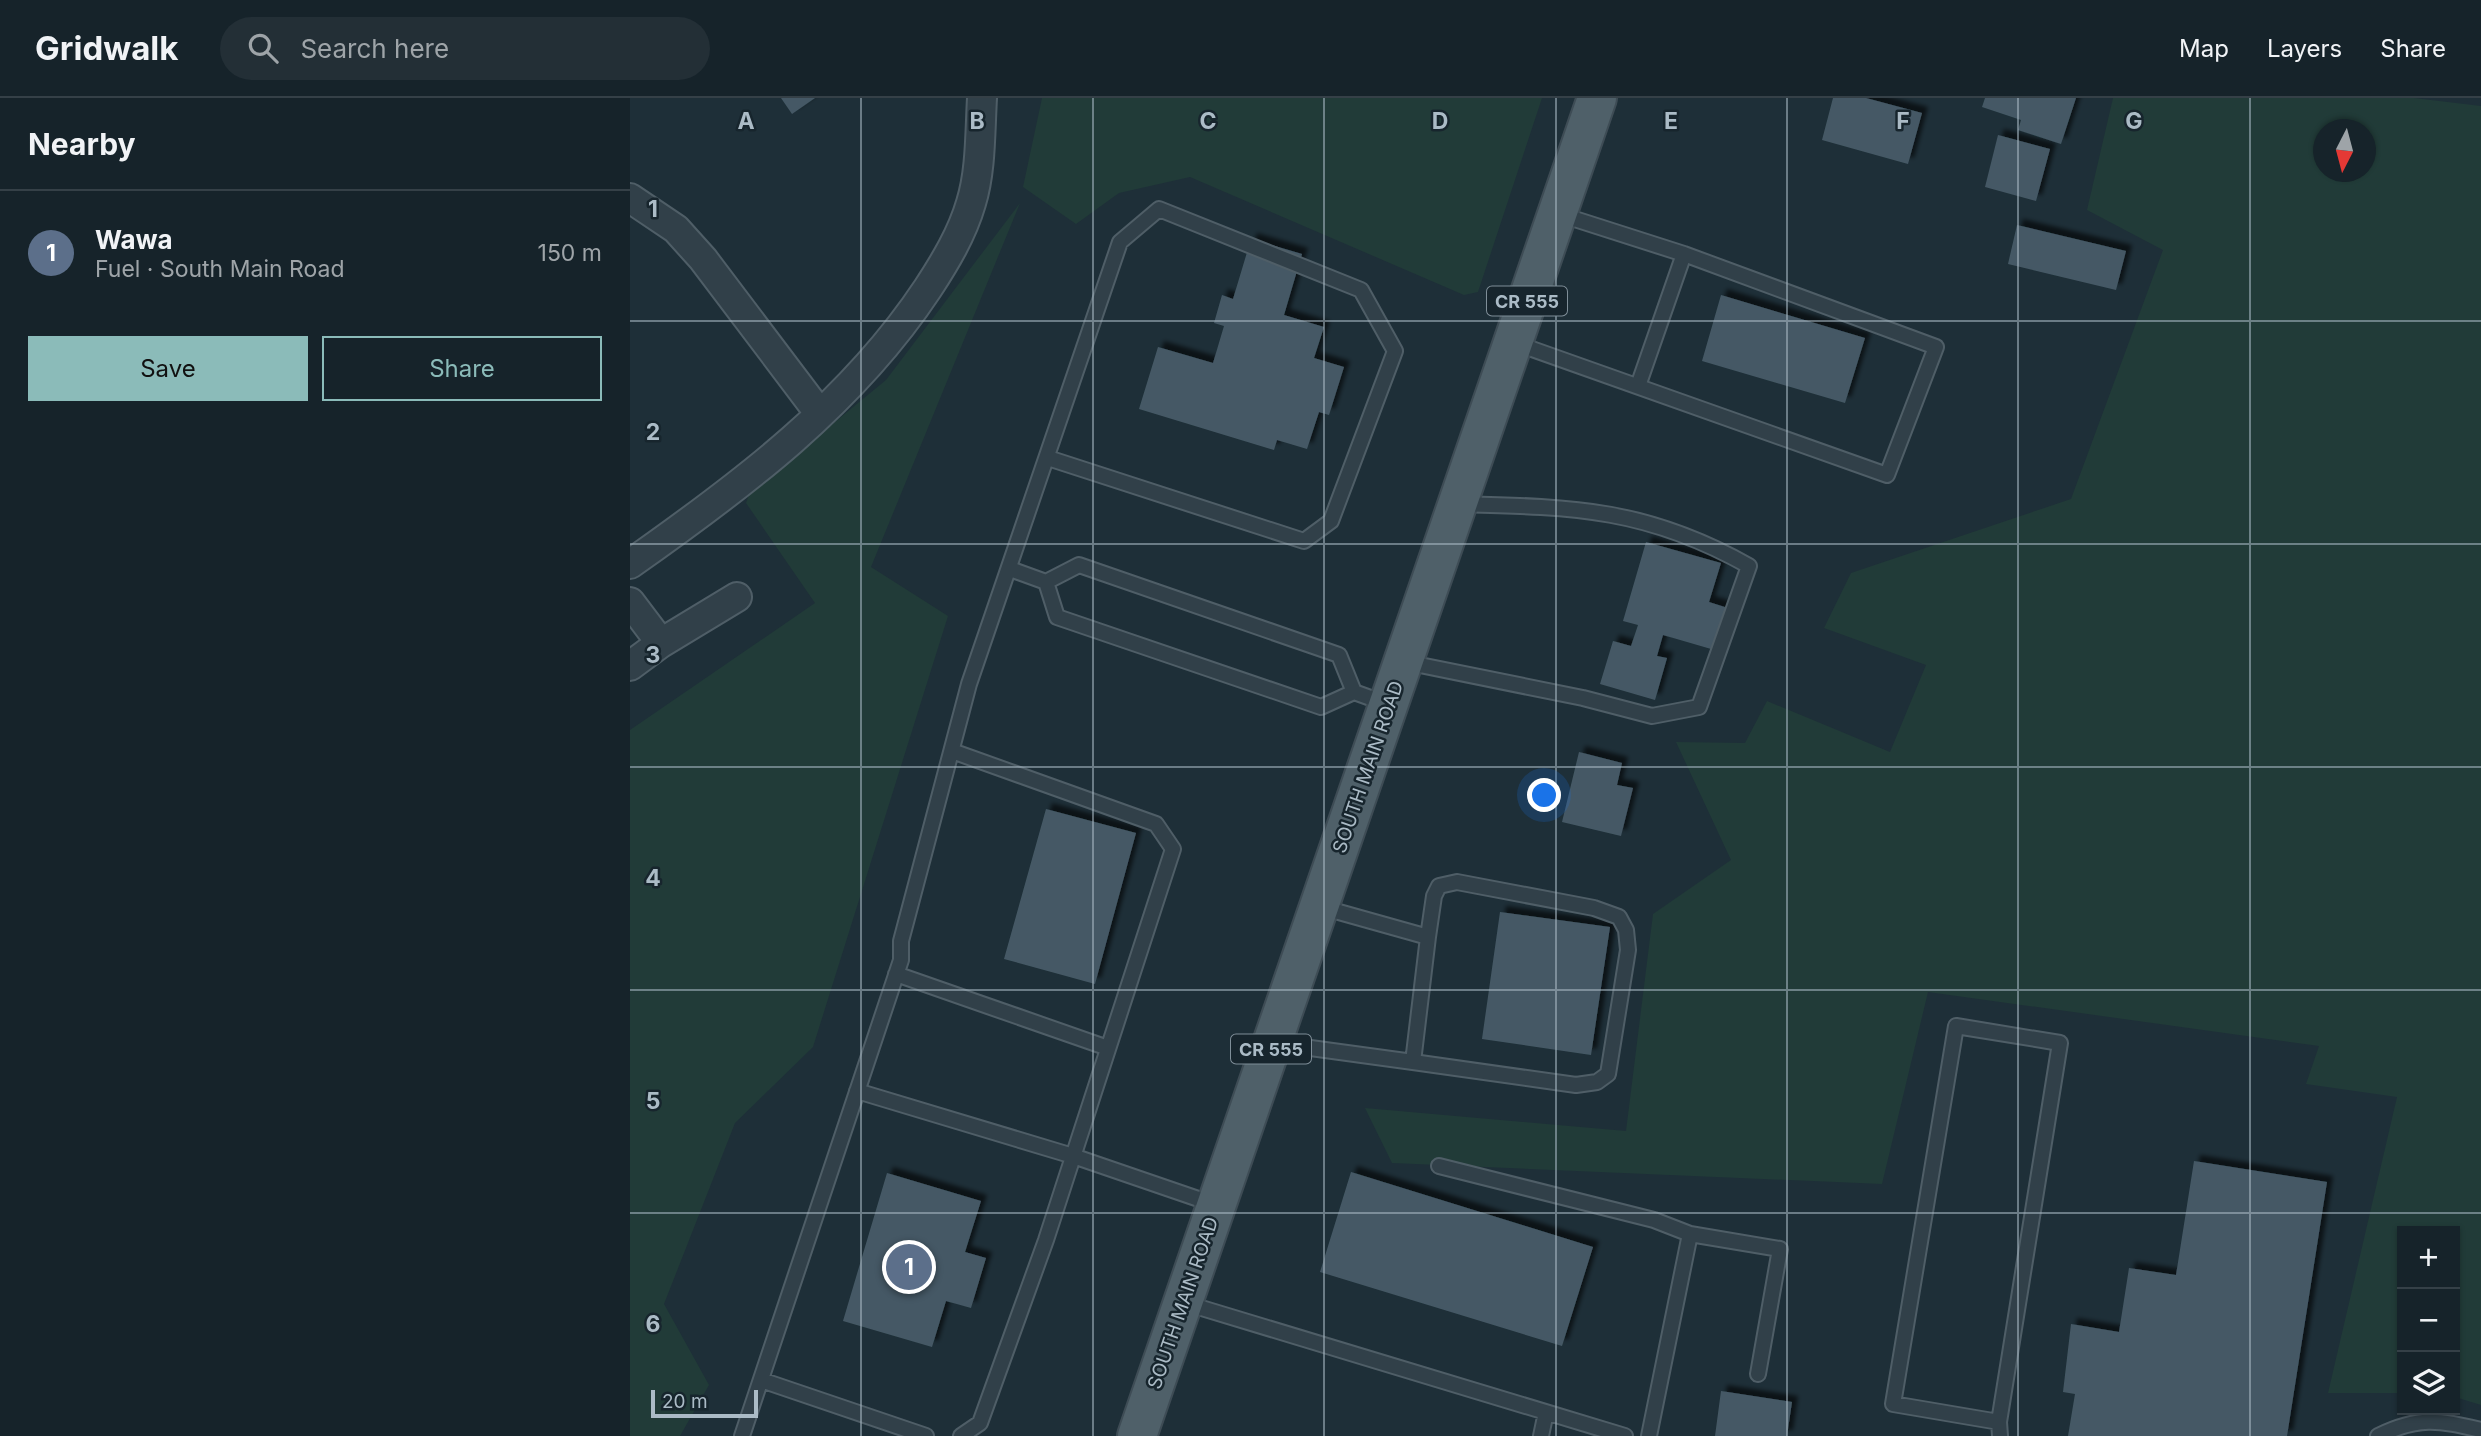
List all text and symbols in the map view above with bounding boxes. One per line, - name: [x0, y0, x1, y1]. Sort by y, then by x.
- search box: [220, 17, 710, 80]
- text: Gridwalk: [35, 28, 178, 68]
- icon: search: [244, 29, 282, 67]
- text: Search here: [300, 33, 449, 64]
- text: Map: [2179, 34, 2229, 63]
- text: Layers: [2267, 34, 2342, 63]
- text: Share: [2380, 34, 2446, 63]
- text: A: [737, 107, 755, 135]
- text: B: [969, 107, 985, 135]
- text: C: [1199, 107, 1217, 135]
- text: D: [1432, 107, 1448, 135]
- text: E: [1664, 107, 1678, 135]
- text: F: [1896, 107, 1910, 135]
- text: G: [2125, 107, 2143, 135]
- north arrow: [2313, 119, 2376, 182]
- text: Nearby: [28, 126, 136, 162]
- text: 1: [648, 195, 658, 223]
- text: Wawa: [95, 224, 173, 255]
- text: 1: [46, 239, 56, 267]
- text: 150 m: [538, 239, 602, 267]
- text: Fuel · South Main Road: [95, 255, 345, 283]
- road number: CR 555: [1487, 286, 1567, 316]
- button: Save: [28, 336, 308, 401]
- button: Share: [322, 336, 602, 401]
- text: 2: [646, 418, 660, 446]
- text: 3: [646, 641, 660, 669]
- street label: SOUTH MAIN ROAD: [1328, 678, 1408, 856]
- your location: [1527, 778, 1561, 812]
- text: 4: [645, 864, 661, 892]
- road number: CR 555: [1231, 1034, 1311, 1064]
- text: 5: [646, 1087, 660, 1115]
- street label: SOUTH MAIN ROAD: [1143, 1214, 1223, 1392]
- map controls: [2397, 1226, 2460, 1415]
- button: +: [2397, 1226, 2460, 1289]
- pin: 1: [886, 1241, 932, 1293]
- button: −: [2397, 1289, 2460, 1352]
- text: 6: [646, 1310, 660, 1338]
- button: layers: [2397, 1352, 2460, 1415]
- scale bar: [651, 1387, 758, 1419]
- text: 20 m: [662, 1390, 708, 1413]

